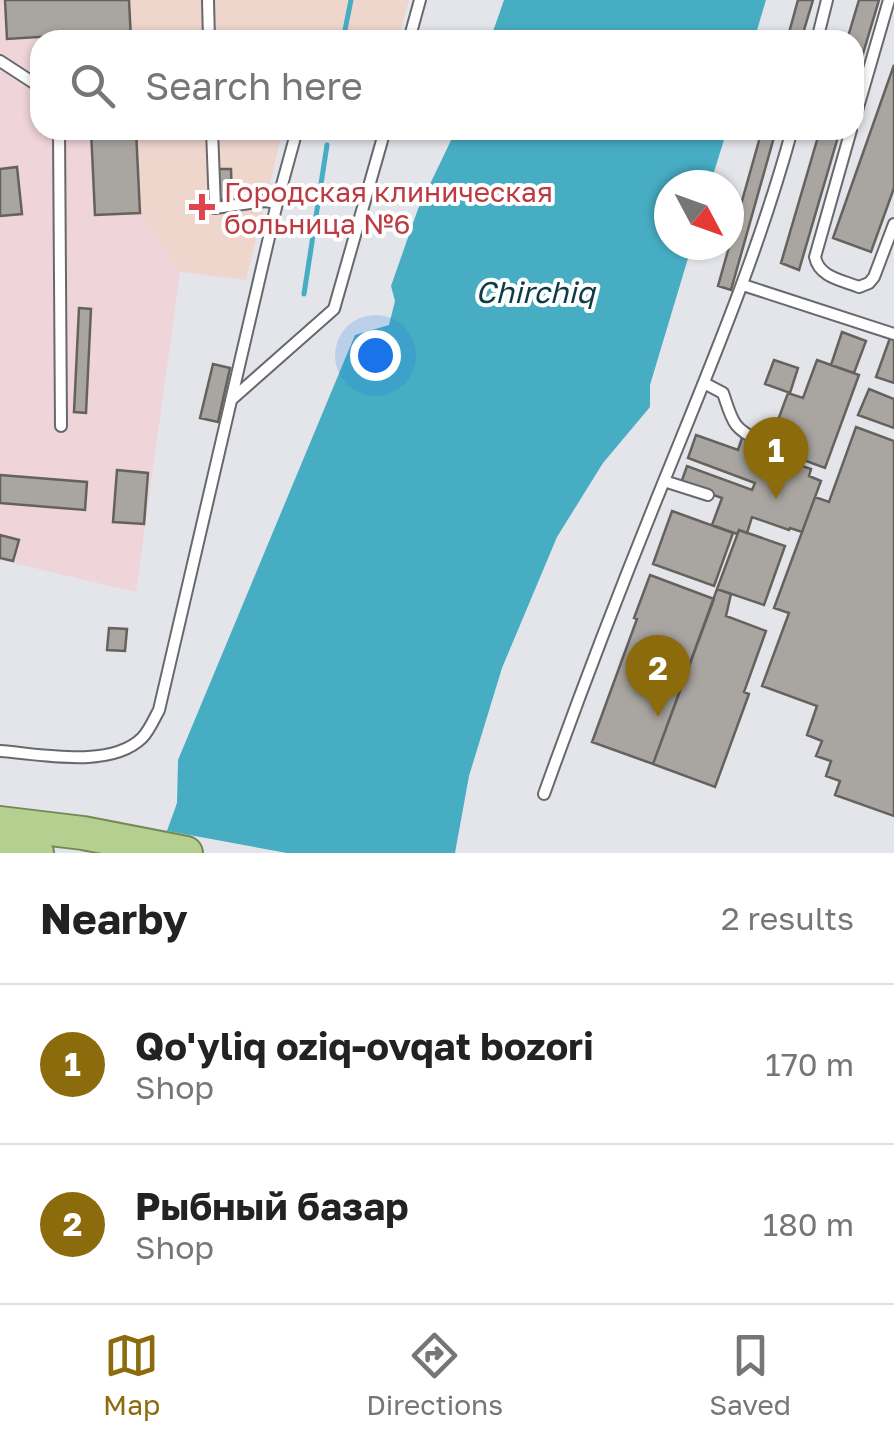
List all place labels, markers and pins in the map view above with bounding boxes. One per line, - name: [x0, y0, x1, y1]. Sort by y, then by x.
- place label: Городская клиническая больница №6: [224, 175, 553, 240]
- marker: Городская клиническая больница №6: [189, 194, 215, 220]
- pin: 1: [744, 416, 808, 499]
- pin: 2: [626, 634, 690, 717]

